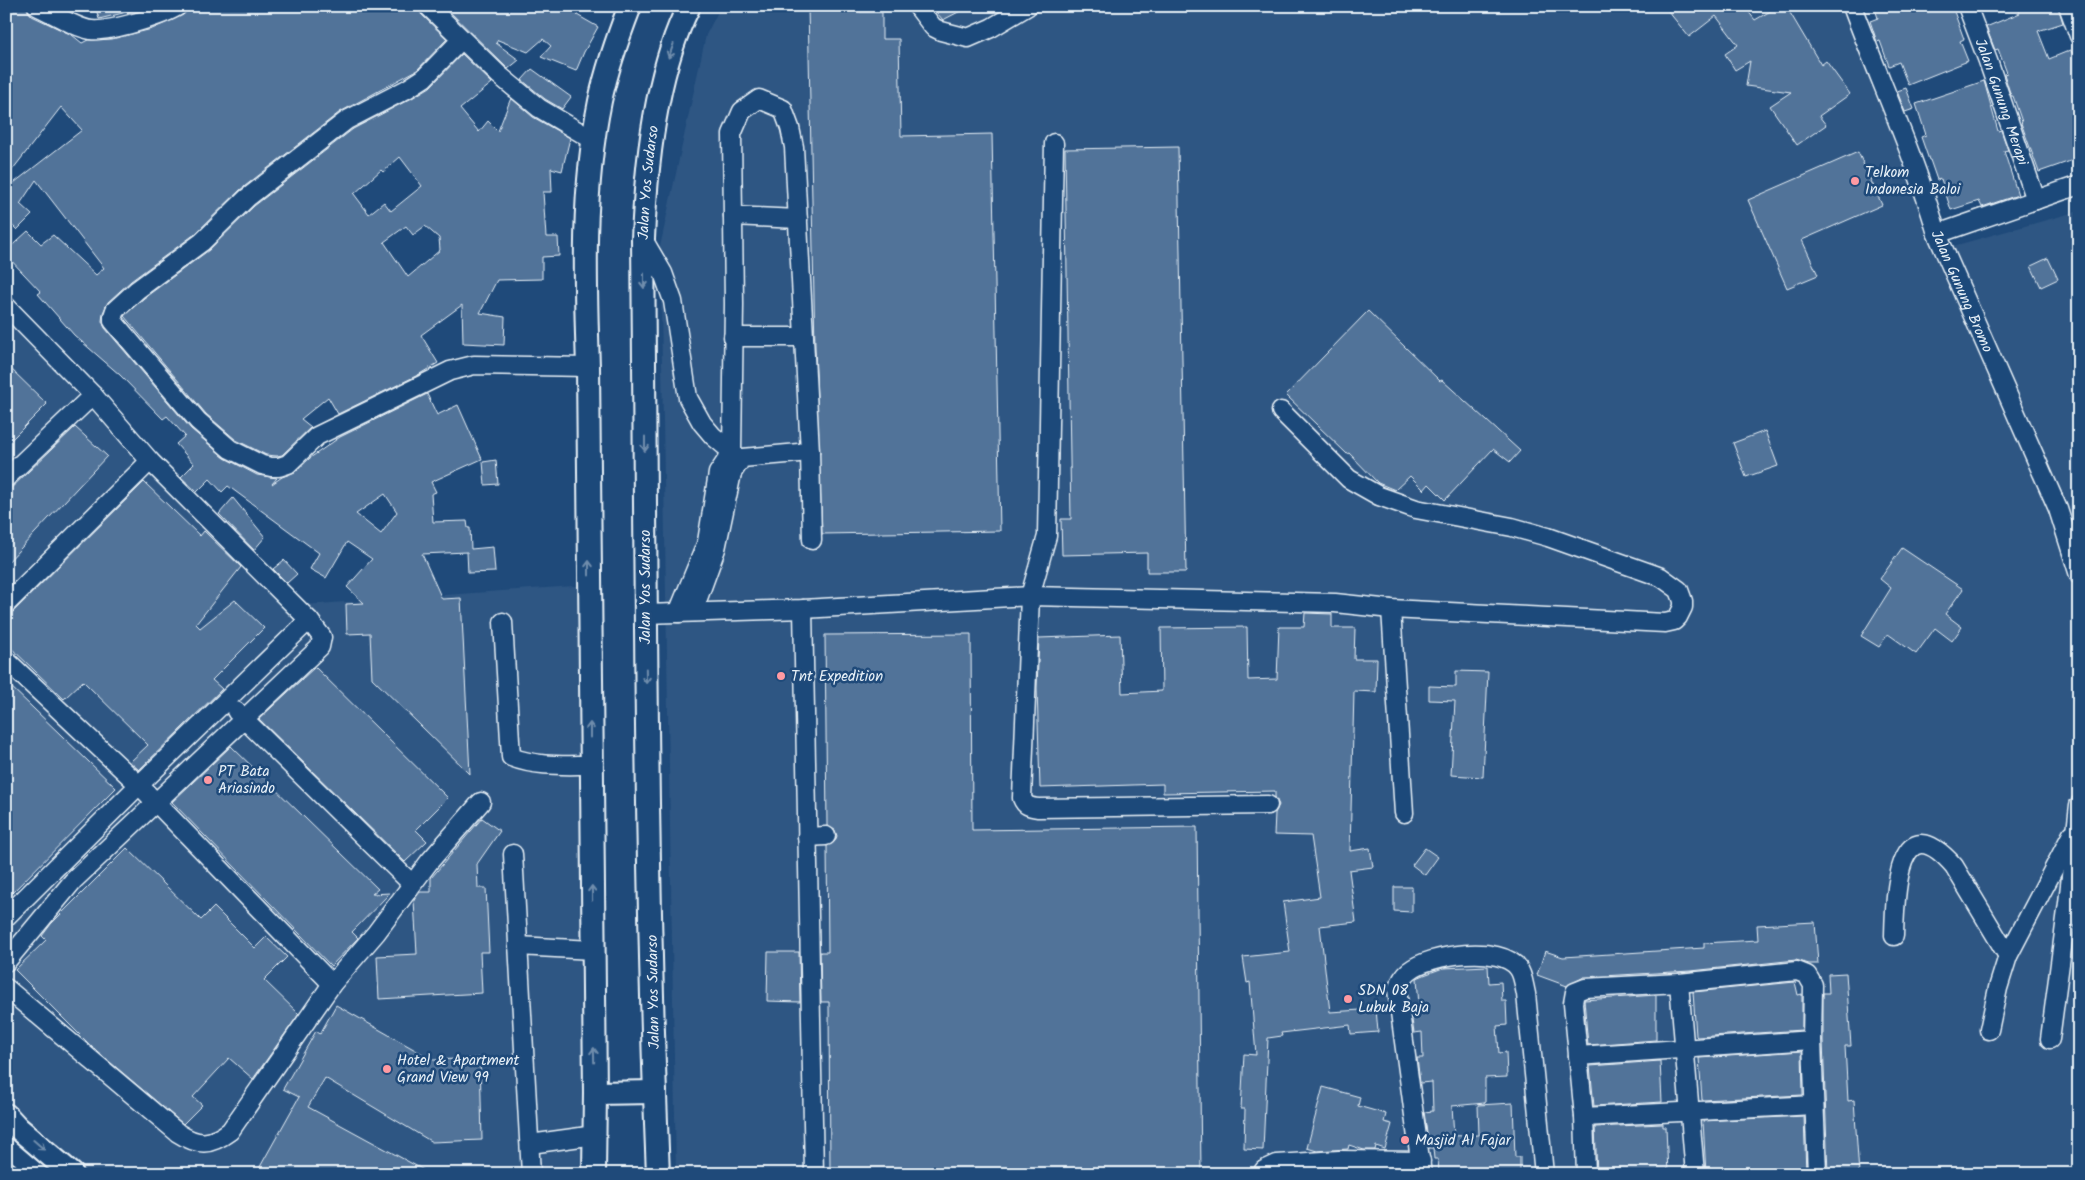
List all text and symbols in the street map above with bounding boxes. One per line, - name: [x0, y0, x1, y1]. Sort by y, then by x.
- street label: Jalan Gunung Merapi: [1968, 35, 2035, 170]
- one-way arrow: [666, 43, 675, 58]
- street label: Jalan Yos Sudarso: [632, 124, 666, 240]
- place label: Telkom Indonesia Baloi: [1865, 161, 1962, 202]
- marker: Telkom Indonesia Baloi: [1849, 175, 1861, 187]
- street label: Jalan Gunung Bromo: [1924, 227, 1999, 357]
- one-way arrow: [639, 273, 648, 289]
- one-way arrow: [640, 435, 650, 451]
- street label: Jalan Yos Sudarso: [634, 530, 658, 644]
- one-way arrow: [584, 560, 594, 576]
- place label: Tnt Expedition: [791, 665, 883, 689]
- one-way arrow: [641, 668, 651, 684]
- marker: Tnt Expedition: [775, 670, 787, 682]
- one-way arrow: [585, 722, 595, 738]
- place label: PT Bata Ariasindo: [218, 760, 275, 801]
- marker: PT Bata Ariasindo: [202, 774, 214, 786]
- one-way arrow: [587, 885, 597, 901]
- street label: Jalan Yos Sudarso: [641, 934, 667, 1049]
- place label: SDN 08 Lubuk Baja: [1358, 979, 1429, 1020]
- marker: SDN 08 Lubuk Baja: [1342, 993, 1354, 1005]
- one-way arrow: [590, 1047, 599, 1063]
- place label: Hotel & Apartment Grand View 99: [397, 1049, 519, 1090]
- marker: Hotel & Apartment Grand View 99: [381, 1063, 393, 1075]
- place label: Masjid Al Fajar: [1415, 1129, 1512, 1153]
- marker: Masjid Al Fajar: [1399, 1134, 1411, 1146]
- one-way arrow: [32, 1139, 45, 1151]

